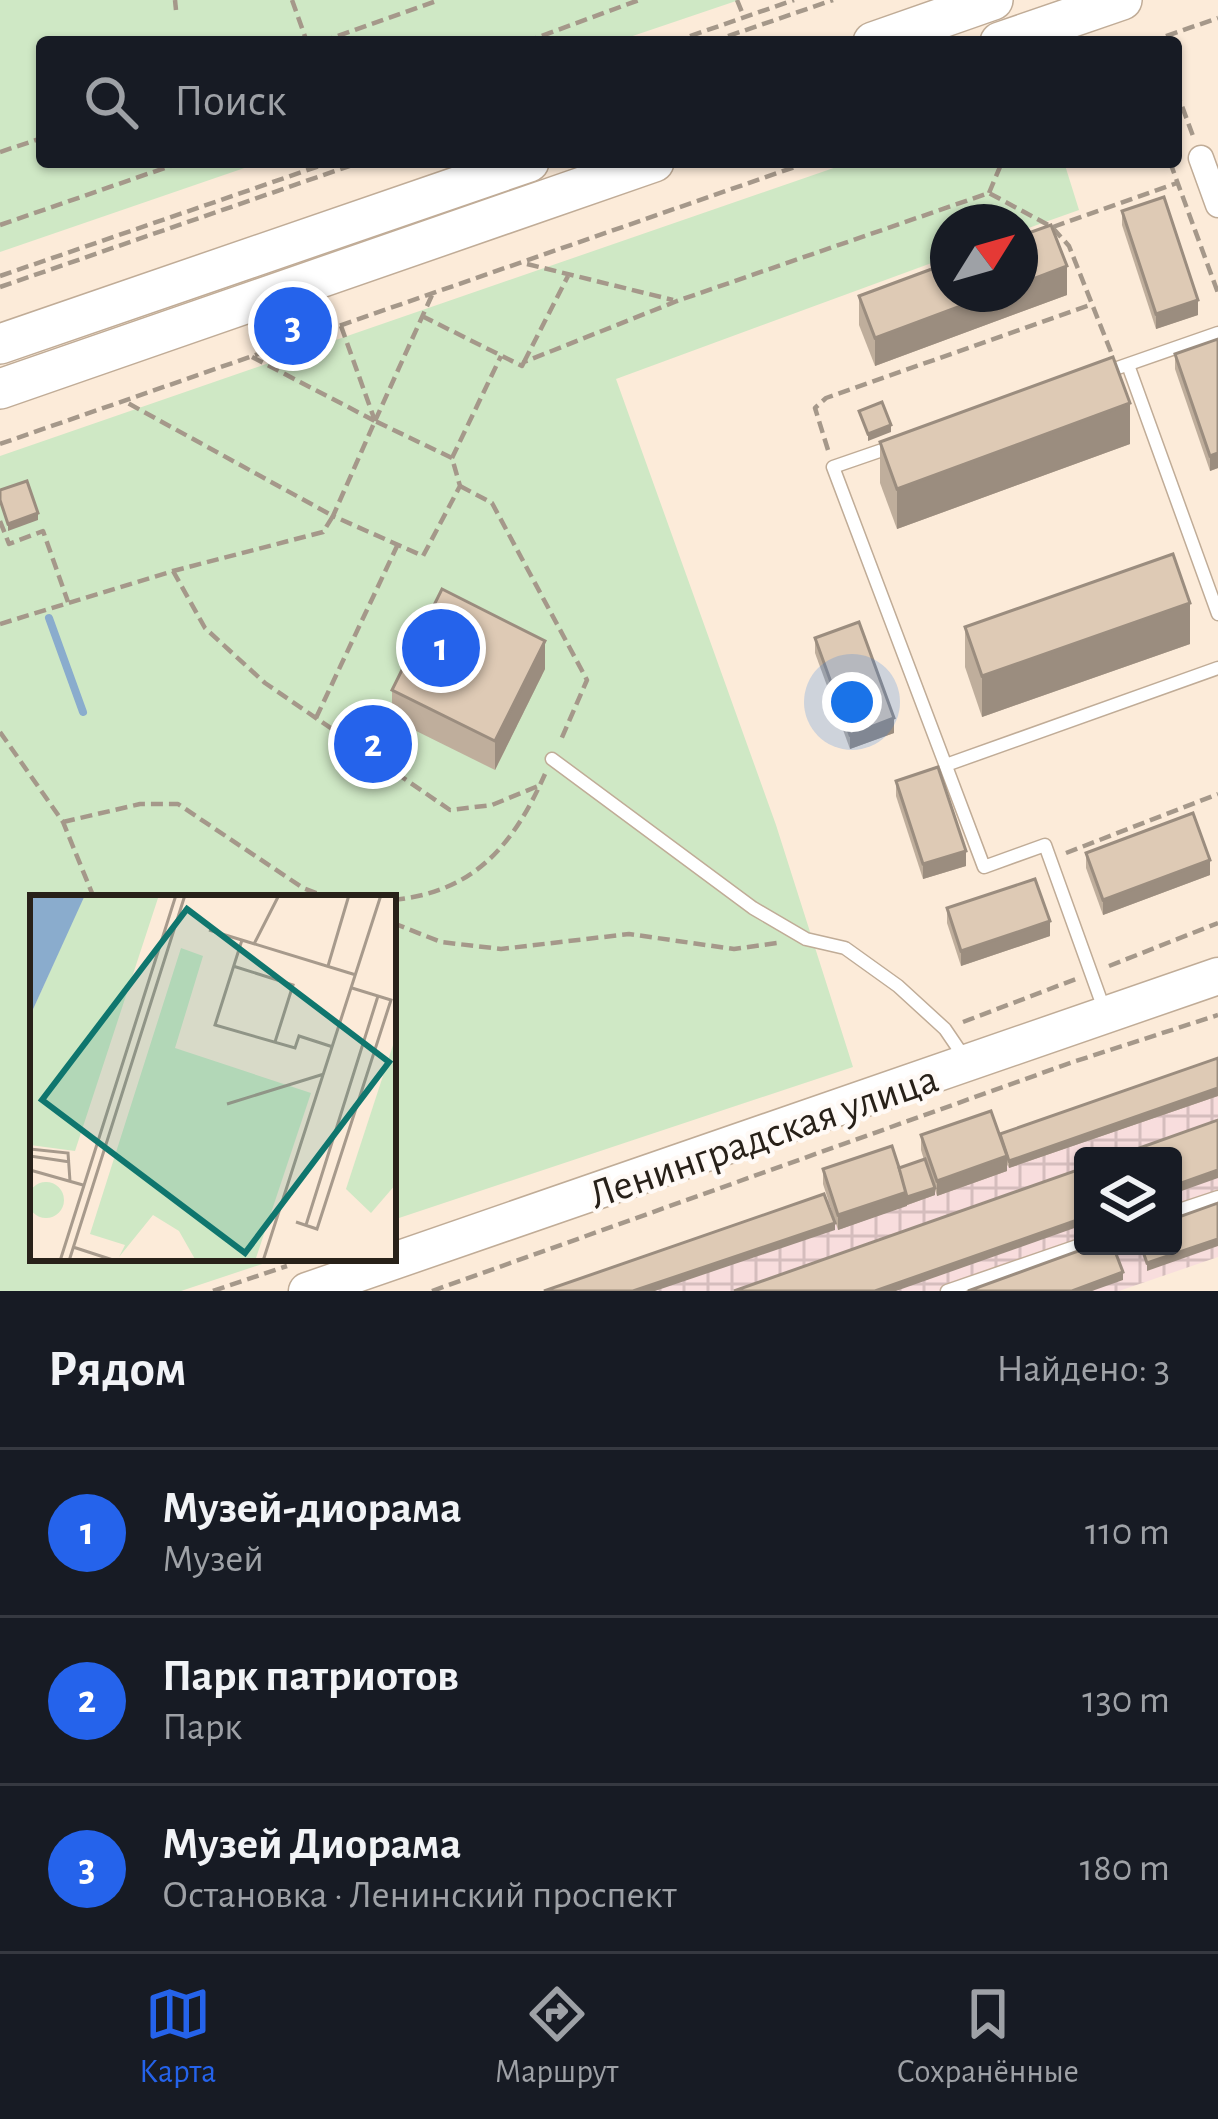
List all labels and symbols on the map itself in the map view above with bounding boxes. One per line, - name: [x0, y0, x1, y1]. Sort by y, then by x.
- north arrow: [930, 204, 1038, 312]
- pin: 3: [254, 281, 332, 371]
- pin: 1: [402, 603, 480, 693]
- your location: [822, 672, 882, 732]
- pin: 2: [334, 699, 412, 789]
- inset map: [30, 895, 396, 1261]
- street label: Ленинградская улица: [584, 1057, 943, 1216]

